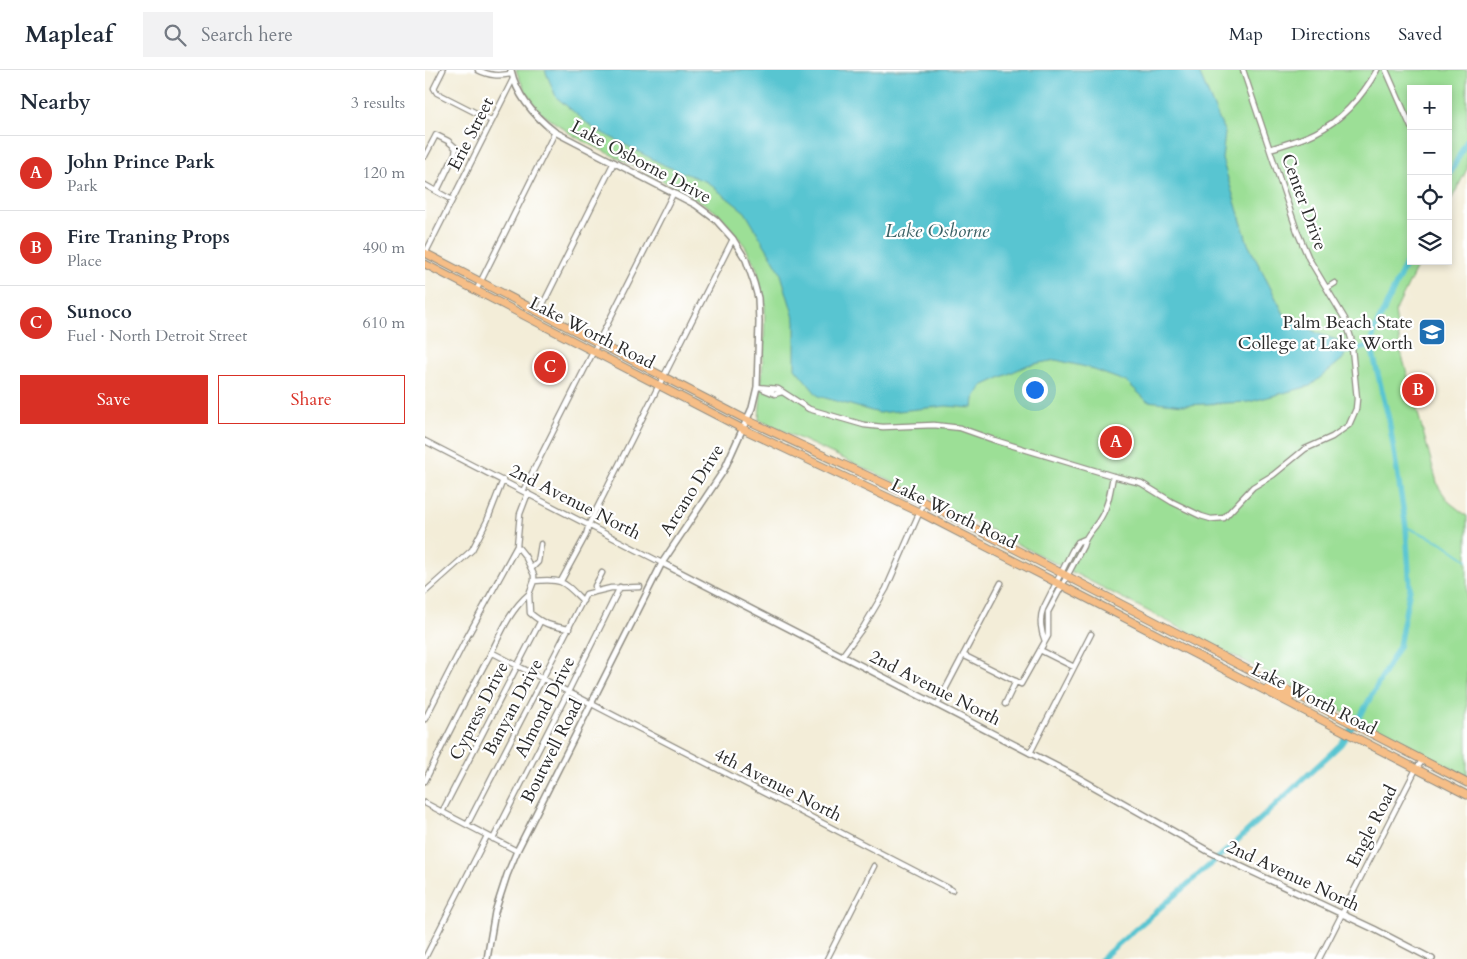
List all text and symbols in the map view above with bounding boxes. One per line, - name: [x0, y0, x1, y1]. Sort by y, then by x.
- search box: [143, 12, 493, 57]
- text: Mapleaf: [25, 18, 113, 51]
- icon: search: [161, 21, 189, 49]
- text: Search here: [201, 22, 293, 48]
- text: Map: [1229, 22, 1263, 47]
- text: Directions: [1291, 22, 1370, 47]
- text: Saved: [1398, 22, 1442, 47]
- map controls: [1407, 85, 1452, 265]
- button: +: [1407, 85, 1452, 130]
- text: Nearby: [20, 88, 91, 117]
- text: 3 results: [351, 92, 405, 114]
- street label: Erie Street: [442, 93, 500, 175]
- street label: Lake Osborne Drive: [566, 114, 716, 210]
- button: −: [1407, 130, 1452, 175]
- text: John Prince Park: [67, 149, 215, 175]
- street label: Center Drive: [1275, 150, 1333, 254]
- text: A: [30, 162, 42, 184]
- text: 120 m: [363, 162, 405, 184]
- text: Park: [67, 175, 98, 197]
- button: locate: [1407, 175, 1452, 220]
- water label: Lake Osborne: [885, 218, 990, 244]
- button: layers: [1407, 220, 1452, 265]
- text: Fire Traning Props: [67, 224, 230, 250]
- text: B: [30, 237, 42, 259]
- text: 490 m: [363, 237, 405, 259]
- text: Place: [67, 250, 102, 272]
- street label: Lake Worth Road: [525, 291, 659, 376]
- text: Sunoco: [67, 299, 132, 325]
- place label: Palm Beach State College at Lake Worth: [1238, 310, 1413, 356]
- text: C: [30, 312, 42, 334]
- text: 610 m: [363, 312, 405, 334]
- school or university icon: Palm Beach State College at Lake Worth: [1417, 317, 1447, 347]
- text: Fuel · North Detroit Street: [67, 325, 247, 347]
- pin: C: [534, 348, 566, 386]
- pin: B: [1402, 371, 1434, 409]
- button: Save: [20, 375, 208, 424]
- button: Share: [218, 375, 405, 424]
- your location: [1022, 377, 1048, 403]
- pin: A: [1100, 423, 1132, 461]
- street label: Arcano Drive: [654, 439, 730, 541]
- street label: 2nd Avenue North: [505, 458, 645, 546]
- street label: Lake Worth Road: [887, 473, 1022, 556]
- street label: 2nd Avenue North: [865, 644, 1005, 732]
- street label: Almond Drive: [509, 652, 581, 762]
- street label: Banyan Drive: [477, 654, 549, 760]
- street label: Cypress Drive: [443, 657, 515, 765]
- street label: Lake Worth Road: [1247, 657, 1381, 742]
- street label: Boutwell Road: [515, 694, 589, 807]
- street label: 4th Avenue North: [710, 742, 846, 828]
- street label: Engle Road: [1341, 780, 1403, 871]
- street label: 2nd Avenue North: [1222, 834, 1364, 918]

